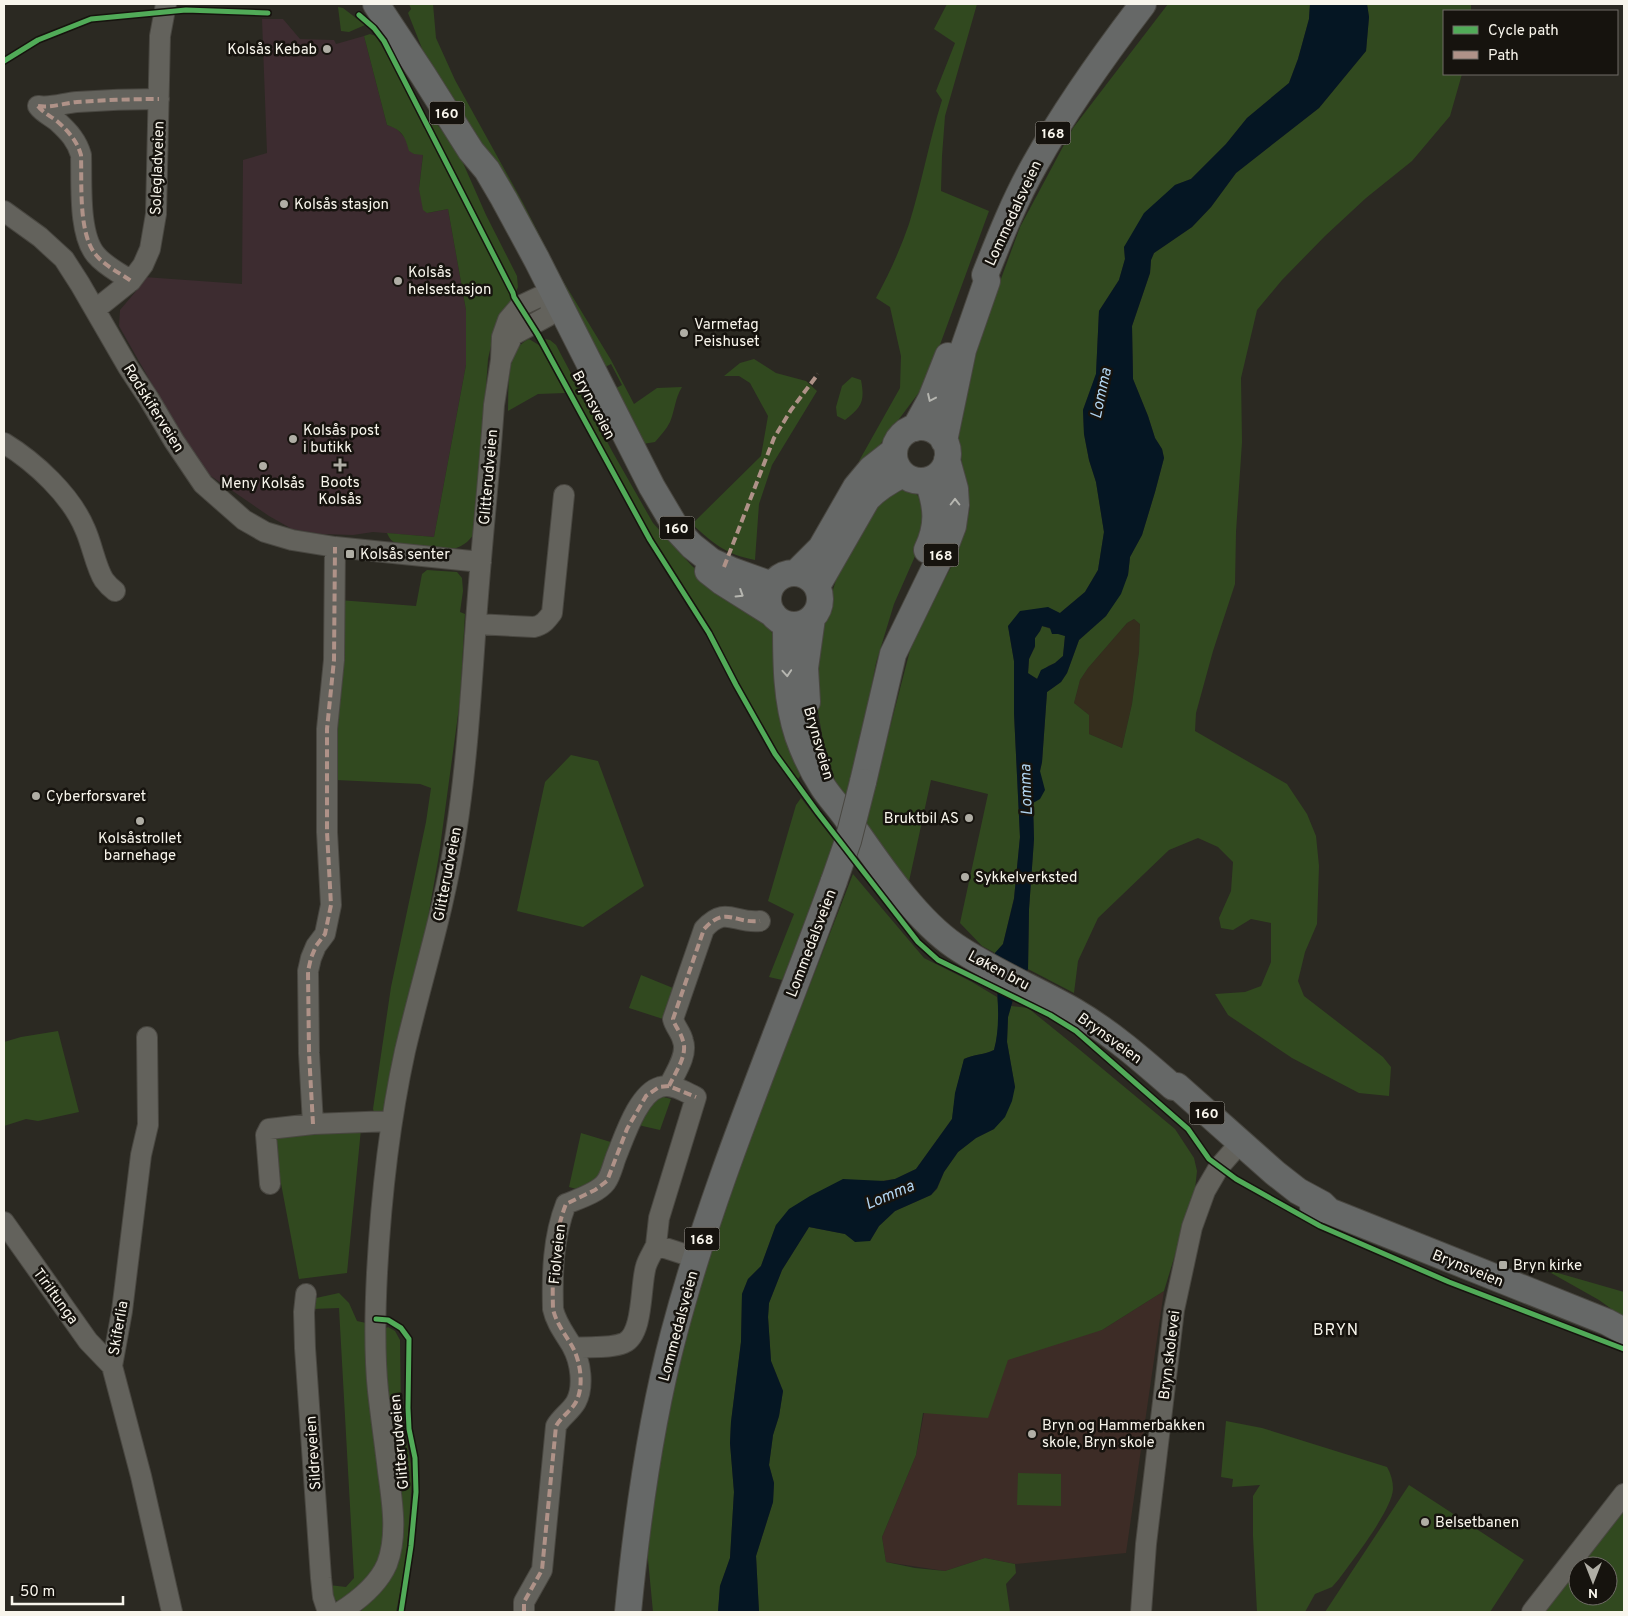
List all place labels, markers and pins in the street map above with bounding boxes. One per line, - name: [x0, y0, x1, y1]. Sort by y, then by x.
- place label: Kolsås Kebab: [227, 41, 317, 60]
- marker: Kolsås Kebab: [321, 43, 333, 55]
- place label: Kolsås stasjon: [294, 196, 389, 215]
- marker: Kolsås stasjon: [278, 198, 290, 210]
- place label: Kolsås helsestasjon: [408, 264, 491, 300]
- marker: Kolsås helsestasjon: [392, 275, 404, 287]
- place label: Varmefag Peishuset: [694, 316, 760, 352]
- marker: Varmefag Peishuset: [678, 327, 690, 339]
- place label: Kolsås post i butikk: [303, 422, 380, 458]
- marker: Kolsås post i butikk: [287, 433, 299, 445]
- marker: Boots Kolsås: [334, 459, 346, 471]
- marker: Meny Kolsås: [257, 460, 269, 472]
- place label: Boots Kolsås: [318, 474, 362, 510]
- place label: Meny Kolsås: [221, 475, 305, 494]
- place label: Kolsås senter: [360, 546, 450, 565]
- marker: Kolsås senter: [344, 548, 356, 560]
- place label: Cyberforsvaret: [46, 788, 146, 807]
- marker: Cyberforsvaret: [30, 790, 42, 802]
- place label: Bruktbil AS: [884, 810, 959, 829]
- marker: Bruktbil AS: [963, 812, 975, 824]
- marker: Kolsåstrollet barnehage: [134, 815, 146, 827]
- place label: Kolsåstrollet barnehage: [98, 830, 182, 866]
- place label: Sykkelverksted: [975, 869, 1078, 888]
- marker: Sykkelverksted: [959, 871, 971, 883]
- place label: Bryn kirke: [1513, 1257, 1582, 1276]
- marker: Bryn kirke: [1497, 1259, 1509, 1271]
- place label: Bryn og Hammerbakken skole, Bryn skole: [1042, 1417, 1205, 1453]
- marker: Bryn og Hammerbakken skole, Bryn skole: [1026, 1428, 1038, 1440]
- place label: Belsetbanen: [1435, 1514, 1519, 1533]
- marker: Belsetbanen: [1419, 1516, 1431, 1528]

